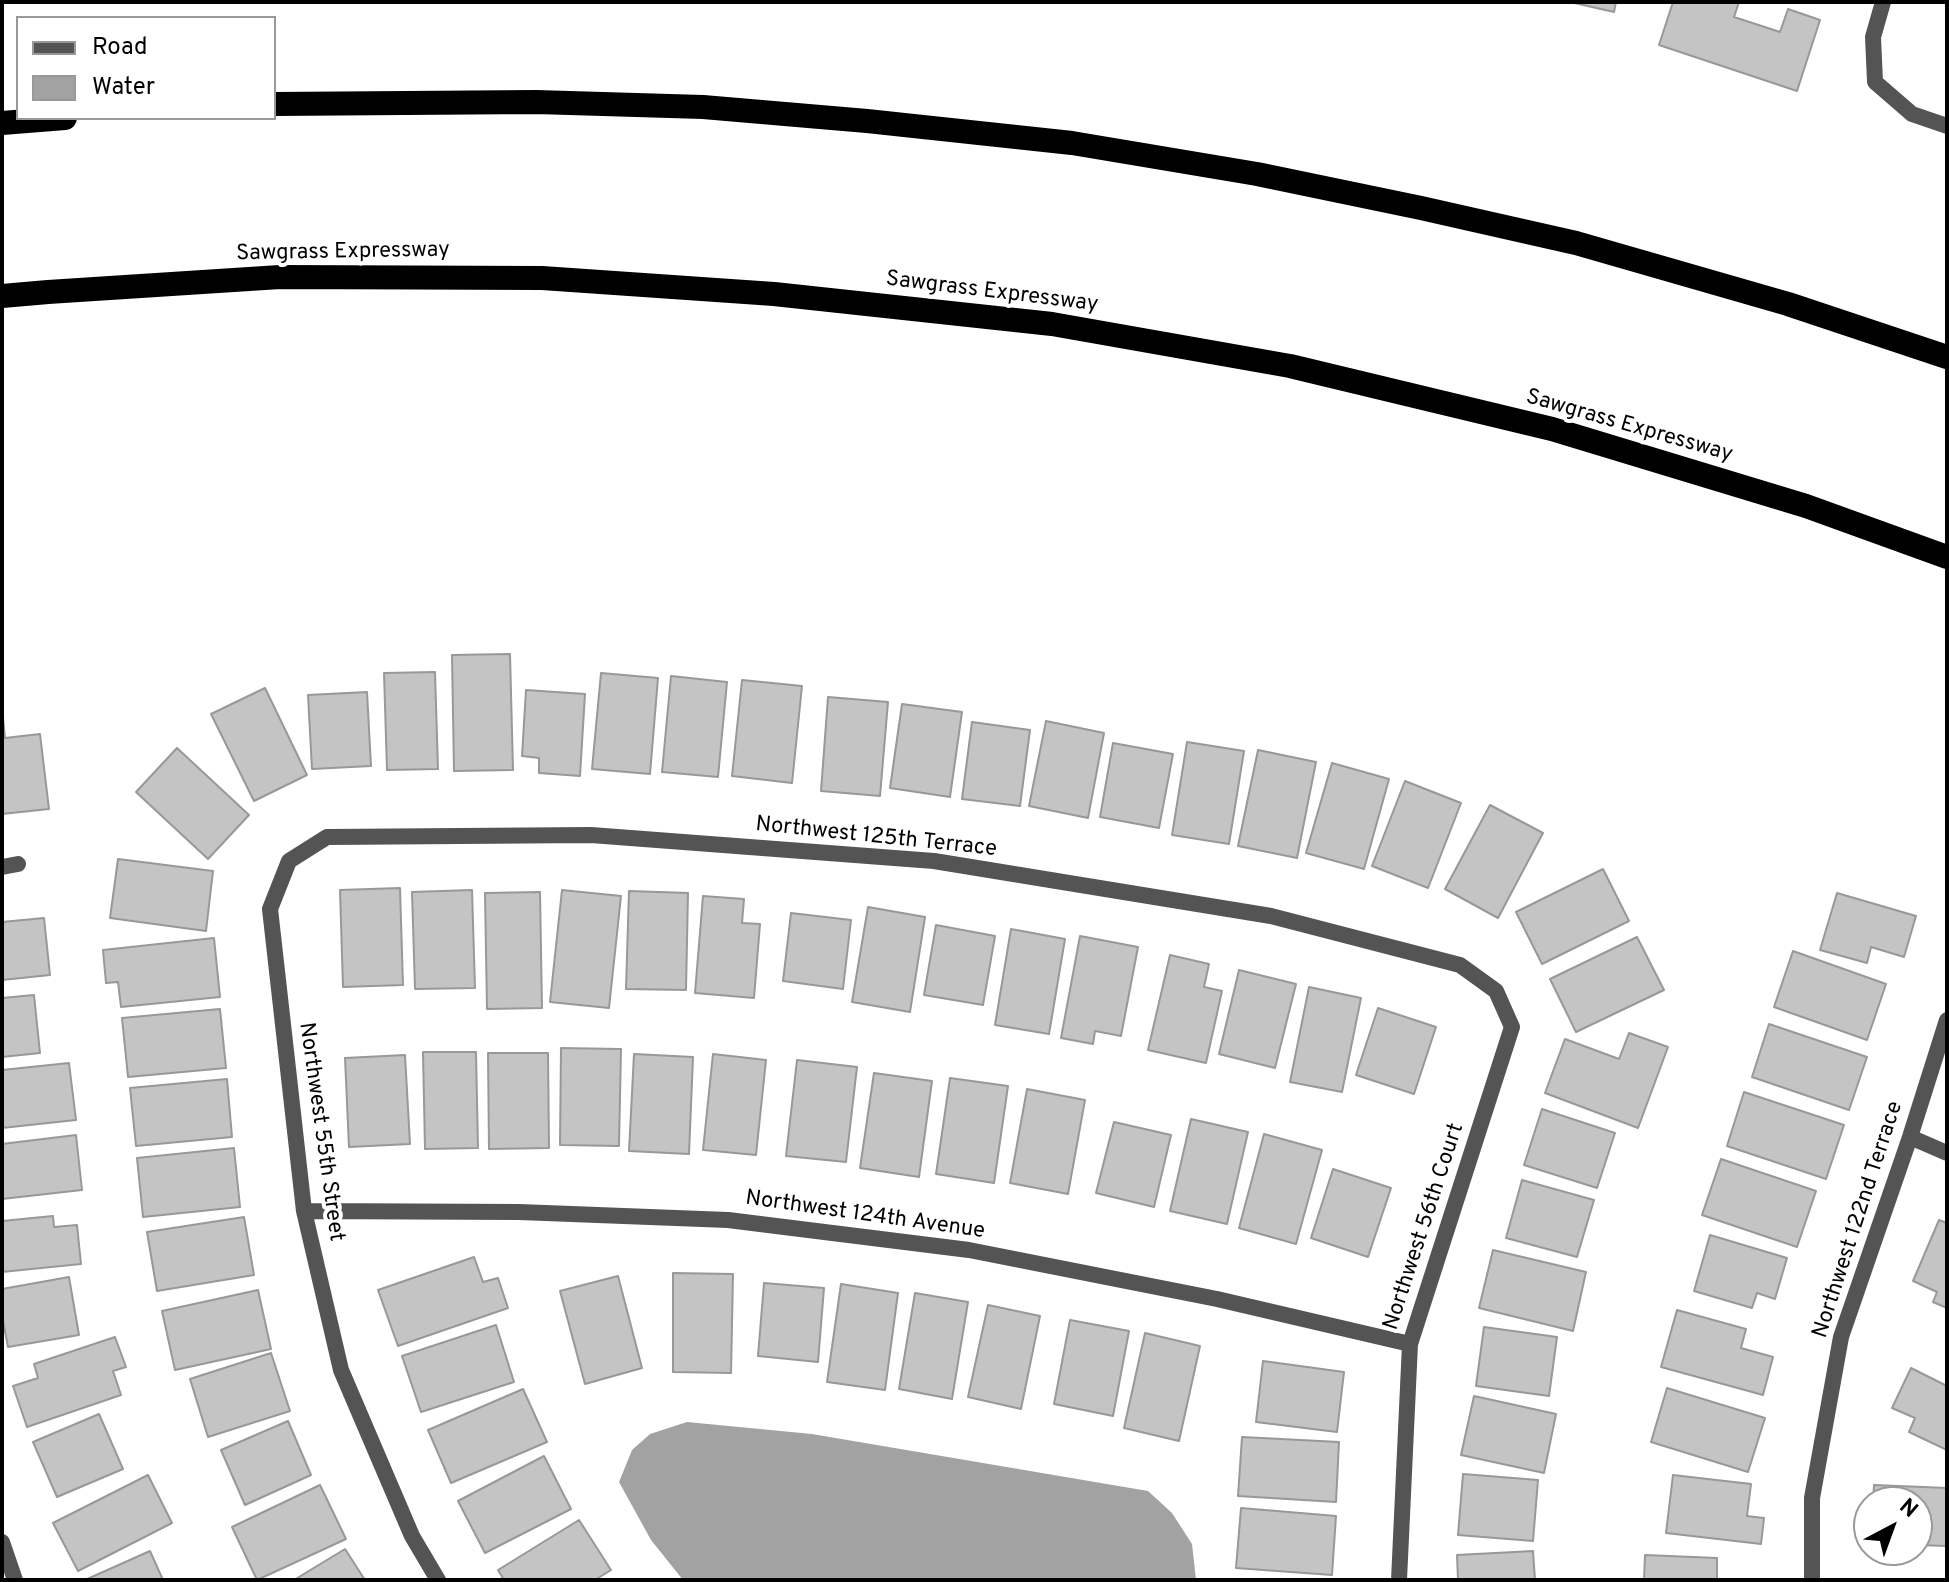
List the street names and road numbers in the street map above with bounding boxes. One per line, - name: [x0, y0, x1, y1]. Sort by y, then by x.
- street label: Sawgrass Expressway: [236, 238, 450, 268]
- street label: Sawgrass Expressway: [884, 267, 1100, 319]
- street label: Sawgrass Expressway: [1523, 385, 1735, 469]
- street label: Northwest 125th Terrace: [754, 812, 998, 864]
- street label: Northwest 55th Street: [292, 1021, 348, 1243]
- street label: Northwest 122nd Terrace: [1808, 1098, 1910, 1342]
- street label: Northwest 56th Court: [1379, 1120, 1471, 1334]
- street label: Northwest 124th Avenue: [744, 1186, 986, 1246]

